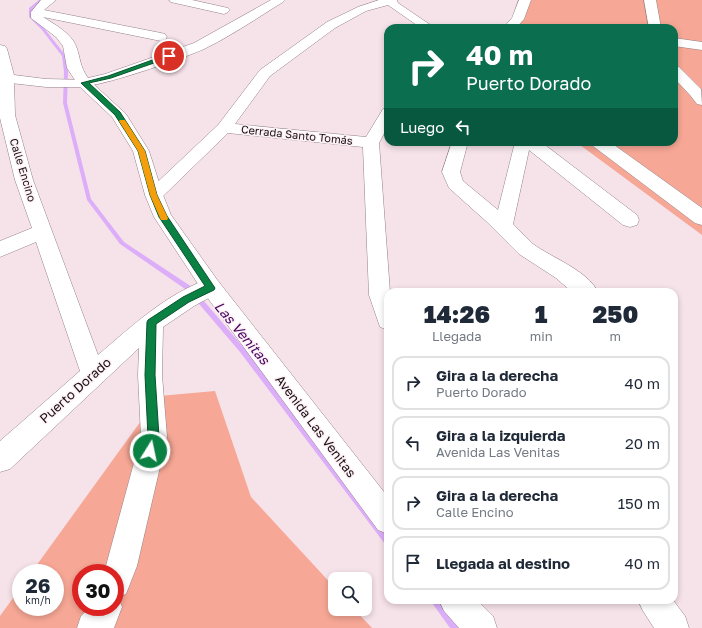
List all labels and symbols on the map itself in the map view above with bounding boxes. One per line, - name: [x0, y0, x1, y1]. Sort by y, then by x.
- pin: [152, 39, 186, 73]
- street label: Cerrada Santo Tomás: [241, 122, 354, 147]
- street label: Calle Encino: [8, 137, 39, 203]
- water label: Las Venitas: [211, 298, 274, 368]
- street label: Puerto Dorado: [36, 354, 114, 426]
- street label: Avenida Las Venitas: [272, 372, 360, 480]
- position arrow: [129, 430, 171, 472]
- speed limit sign: 30: [72, 564, 124, 616]

